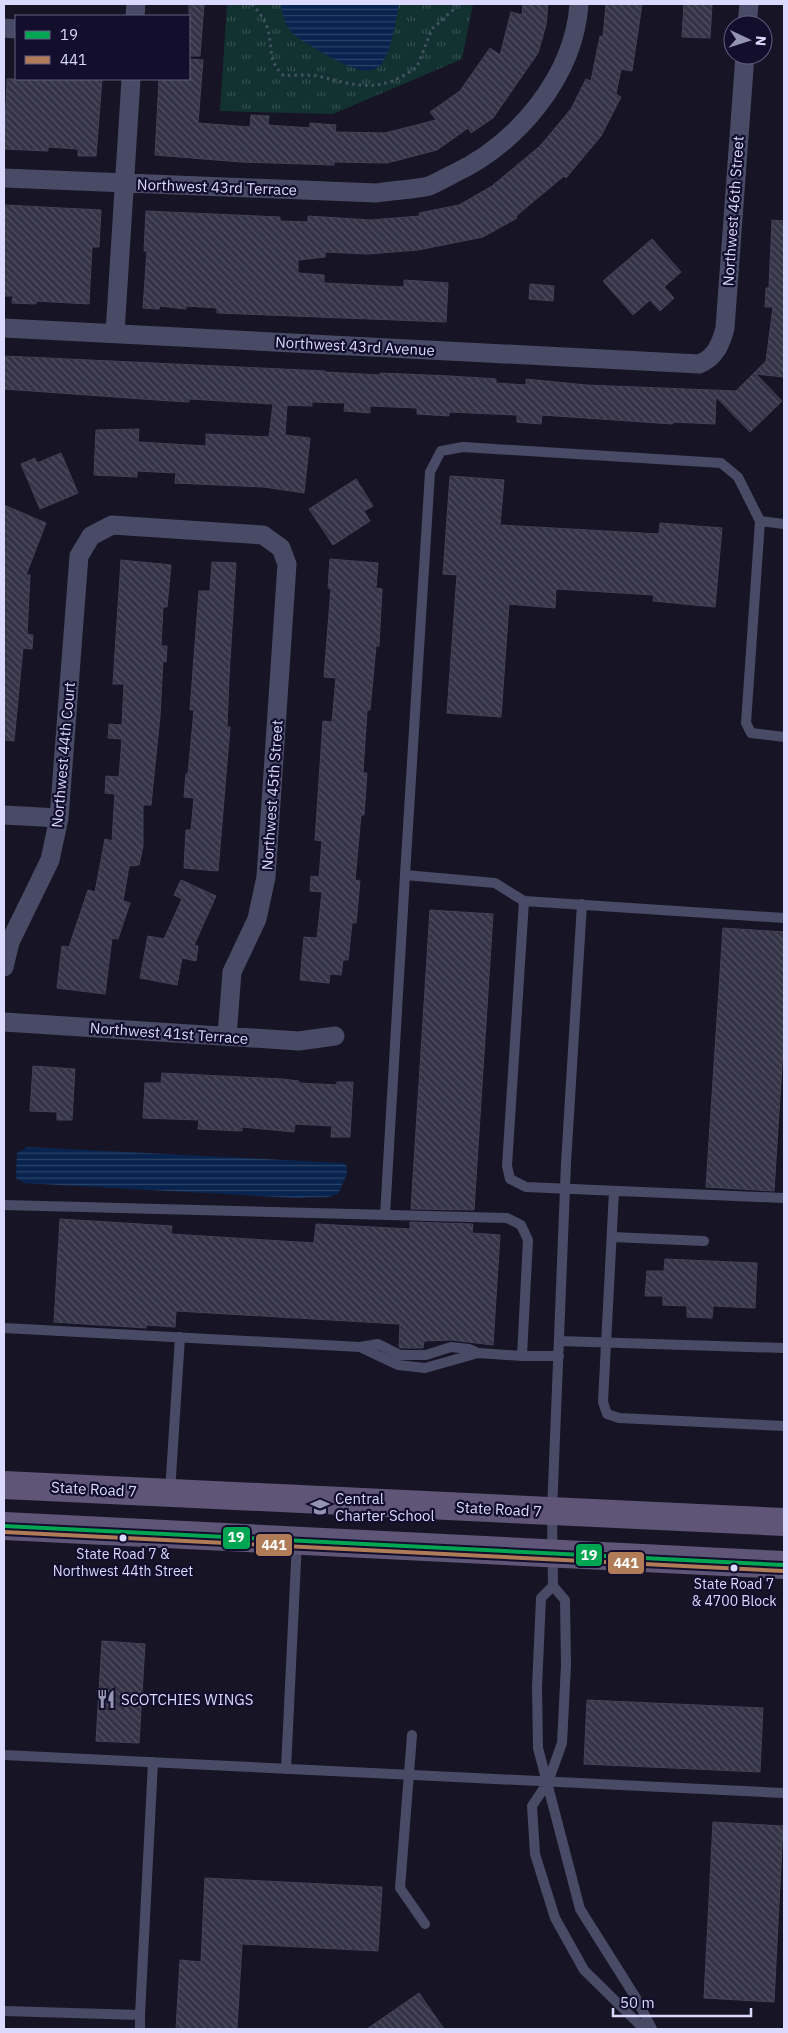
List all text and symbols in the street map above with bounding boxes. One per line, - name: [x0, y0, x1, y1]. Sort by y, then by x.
- legend: [15, 15, 190, 80]
- north arrow: [723, 15, 773, 65]
- text: 19: [60, 25, 78, 44]
- text: N: [752, 35, 770, 47]
- text: 441: [60, 50, 87, 69]
- street label: Northwest 46th Street: [718, 135, 748, 287]
- street label: Northwest 43rd Terrace: [137, 175, 297, 199]
- street label: Northwest 43rd Avenue: [275, 332, 435, 360]
- street label: Northwest 44th Court: [47, 681, 79, 829]
- street label: Northwest 45th Street: [257, 719, 287, 871]
- street label: Northwest 41st Terrace: [89, 1018, 249, 1048]
- street label: State Road 7: [51, 1477, 137, 1501]
- place label: Central Charter School: [335, 1489, 435, 1525]
- school or university icon: Central Charter School: [309, 1496, 331, 1518]
- street label: State Road 7: [456, 1497, 542, 1521]
- line badge: 19: [222, 1526, 251, 1550]
- text: 19: [228, 1528, 244, 1546]
- marker: State Road 7 & Northwest 44th Street: [118, 1533, 128, 1543]
- line badge: 441: [255, 1533, 293, 1557]
- text: 441: [261, 1536, 287, 1554]
- line badge: 19: [575, 1543, 603, 1567]
- place label: State Road 7 & Northwest 44th Street: [53, 1545, 193, 1580]
- text: 19: [581, 1546, 597, 1564]
- line badge: 441: [607, 1551, 645, 1575]
- text: 441: [613, 1554, 639, 1572]
- marker: State Road 7 & 4700 Block: [729, 1563, 739, 1573]
- place label: State Road 7 & 4700 Block: [691, 1575, 777, 1610]
- restaurant icon: SCOTCHIES WINGS: [95, 1688, 117, 1710]
- place label: SCOTCHIES WINGS: [121, 1690, 253, 1709]
- scale bar: [613, 1986, 750, 2018]
- text: 50 m: [620, 1993, 655, 2012]

